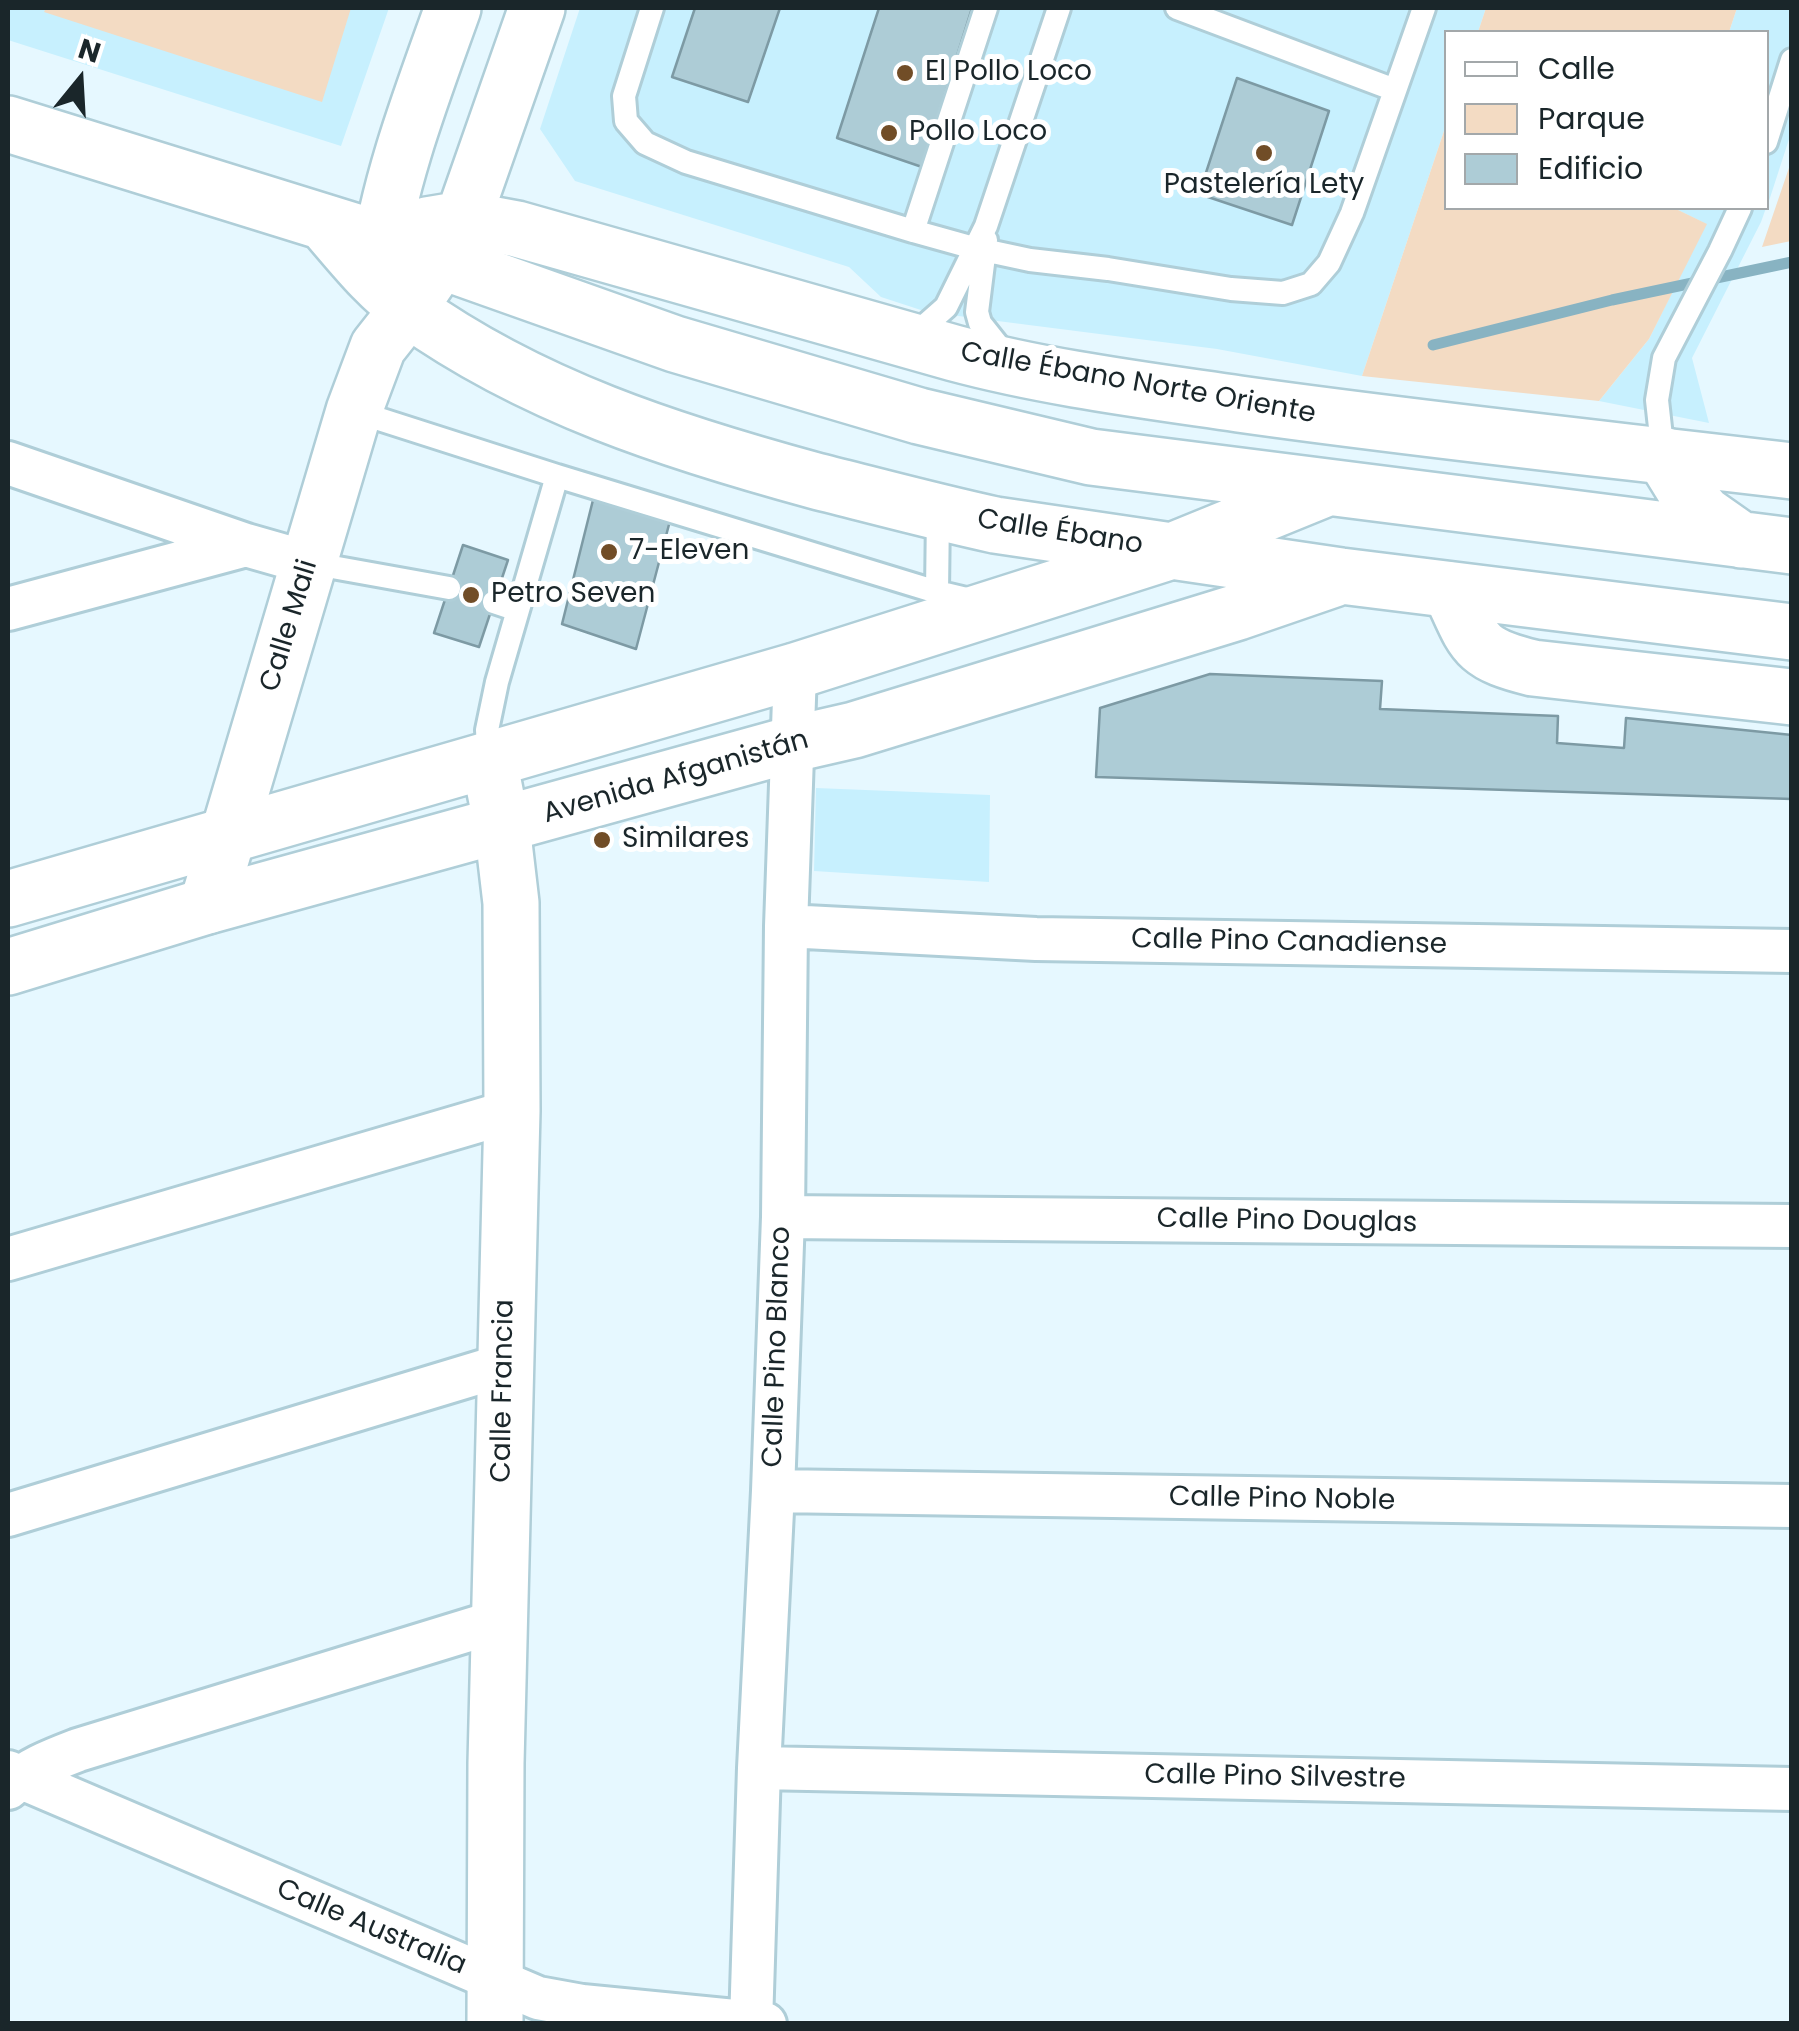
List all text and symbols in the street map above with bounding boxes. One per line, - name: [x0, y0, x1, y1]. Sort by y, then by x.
- text: N: [73, 29, 105, 73]
- north arrow: [30, 30, 130, 130]
- legend: [1444, 30, 1769, 210]
- text: Calle: [1538, 47, 1615, 90]
- place label: El Pollo Loco: [925, 56, 1092, 90]
- marker: El Pollo Loco: [894, 62, 916, 84]
- text: Parque: [1538, 97, 1645, 140]
- place label: Pollo Loco: [909, 116, 1047, 150]
- marker: Pollo Loco: [878, 122, 900, 144]
- marker: Pastelería Lety: [1253, 142, 1275, 164]
- text: Edificio: [1538, 147, 1643, 190]
- place label: Pastelería Lety: [1164, 169, 1364, 203]
- street label: Calle Ébano Norte Oriente: [958, 336, 1318, 432]
- street label: Calle Ébano: [975, 503, 1145, 563]
- place label: 7-Eleven: [629, 535, 749, 569]
- marker: 7-Eleven: [598, 541, 620, 563]
- street label: Calle Mali: [254, 556, 326, 696]
- place label: Petro Seven: [491, 578, 655, 612]
- marker: Petro Seven: [460, 584, 482, 606]
- street label: Avenida Afganistán: [539, 724, 813, 832]
- place label: Similares: [622, 823, 749, 857]
- marker: Similares: [591, 829, 613, 851]
- street label: Calle Pino Canadiense: [1131, 923, 1447, 963]
- street label: Calle Pino Douglas: [1156, 1203, 1418, 1241]
- street label: Calle Pino Blanco: [757, 1226, 799, 1468]
- street label: Calle Francia: [486, 1299, 522, 1483]
- street label: Calle Pino Noble: [1169, 1481, 1395, 1519]
- street label: Calle Pino Silvestre: [1144, 1759, 1406, 1797]
- street label: Calle Australia: [271, 1873, 471, 1983]

